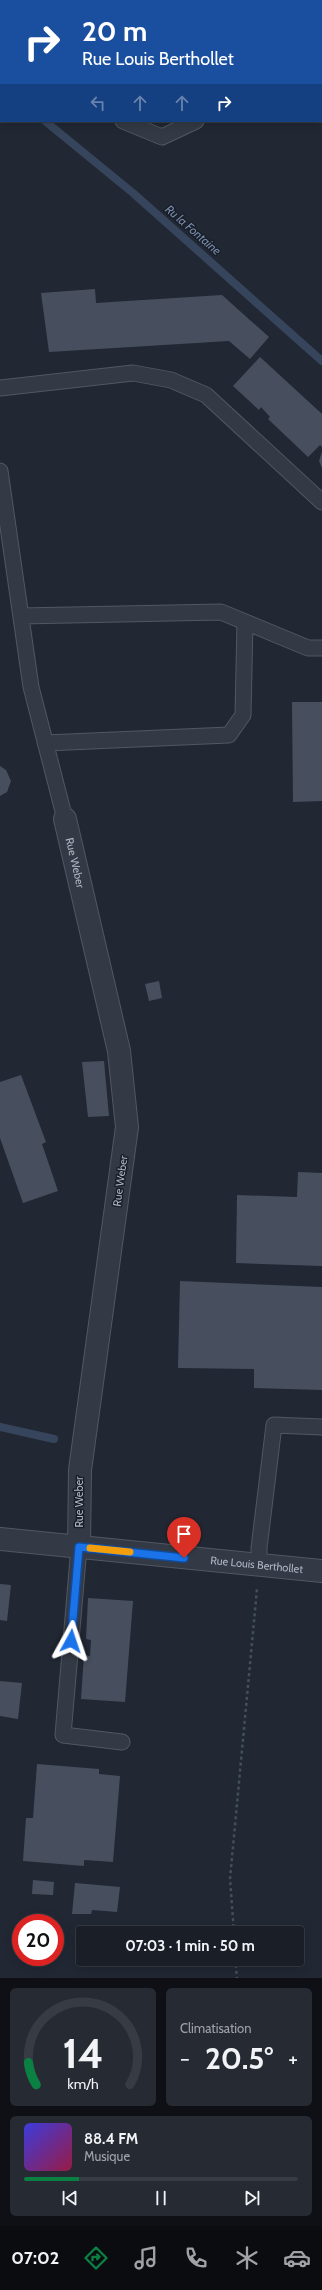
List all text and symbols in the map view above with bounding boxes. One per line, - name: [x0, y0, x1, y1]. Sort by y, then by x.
- text: 20 m: [82, 14, 147, 48]
- icon: right: [16, 16, 68, 68]
- text: Rue Louis Berthollet: [82, 48, 234, 70]
- icon: left: [87, 92, 109, 114]
- icon: ahead: [129, 92, 151, 114]
- icon: ahead: [171, 92, 193, 114]
- icon: right: [213, 92, 235, 114]
- water label: Ru la Fontaine: [162, 201, 225, 258]
- street label: Rue Weber: [63, 836, 88, 890]
- street label: Rue Weber: [110, 1154, 131, 1207]
- street label: Rue Weber: [72, 1476, 86, 1528]
- pin: [167, 1517, 201, 1558]
- icon: arrive: [173, 1523, 195, 1545]
- street label: Rue Louis Berthollet: [210, 1553, 304, 1576]
- position arrow: [50, 1620, 92, 1662]
- speed limit sign: 20: [12, 1914, 64, 1966]
- text: 07:03 · 1 min · 50 m: [125, 1937, 255, 1955]
- text: Climatisation: [180, 2020, 252, 2036]
- text: 14: [62, 2028, 104, 2078]
- text: 20.5°: [205, 2040, 273, 2077]
- text: −: [180, 2045, 190, 2072]
- text: +: [288, 2045, 298, 2072]
- text: km/h: [67, 2075, 99, 2093]
- text: 88.4 FM: [84, 2130, 138, 2148]
- text: Musique: [84, 2148, 130, 2164]
- icon: previous: [59, 2187, 81, 2209]
- icon: pause: [150, 2187, 172, 2209]
- icon: next: [241, 2187, 263, 2209]
- icon: directions: [82, 2244, 110, 2272]
- icon: music: [132, 2244, 160, 2272]
- icon: phone: [182, 2244, 210, 2272]
- icon: climate: [233, 2244, 261, 2272]
- icon: car: [283, 2244, 311, 2272]
- text: 07:02: [11, 2247, 59, 2269]

